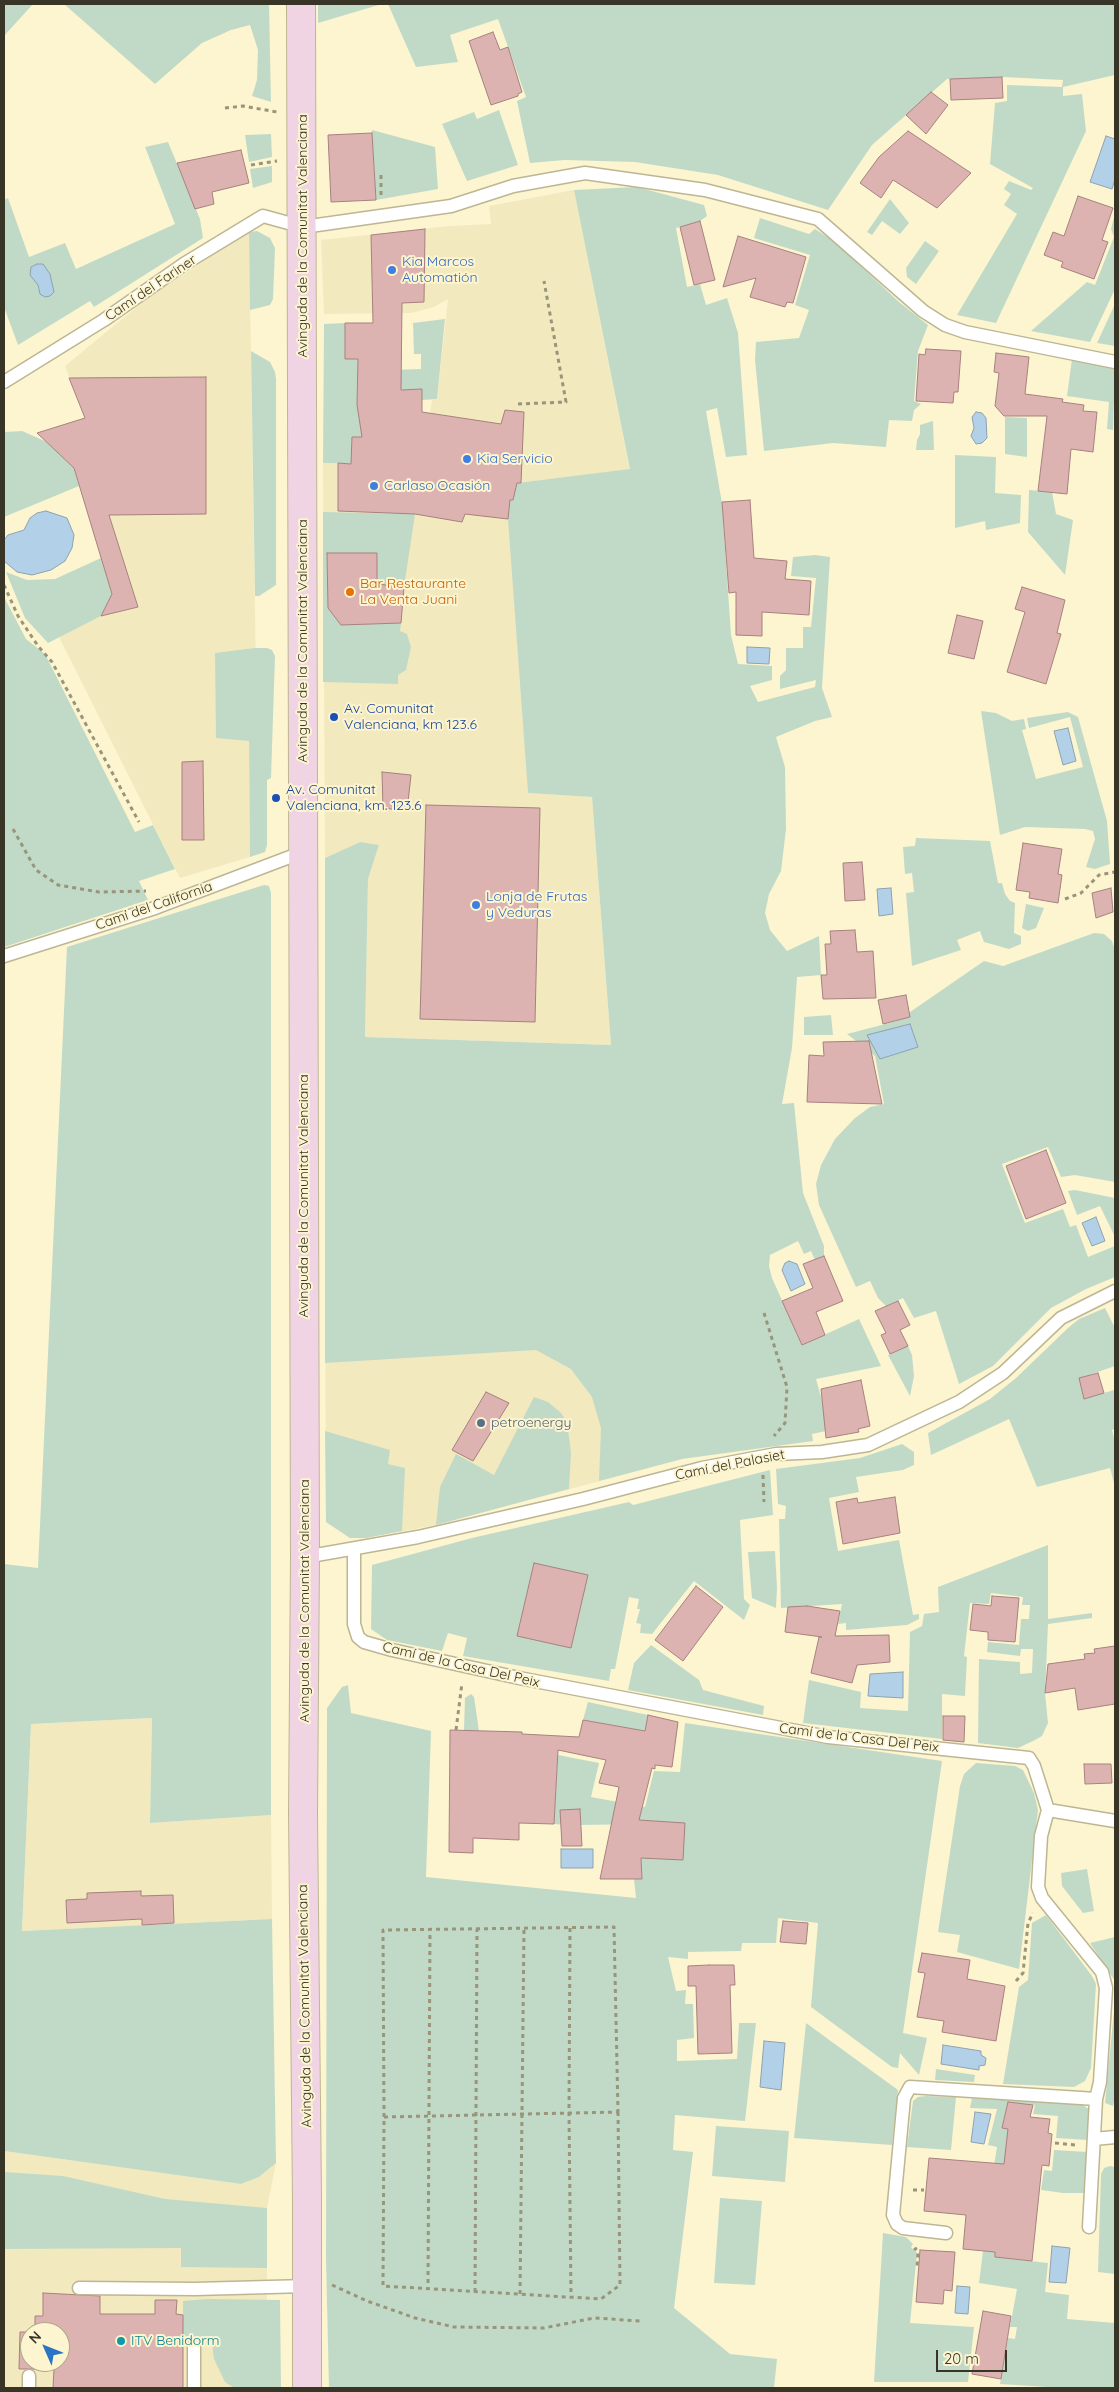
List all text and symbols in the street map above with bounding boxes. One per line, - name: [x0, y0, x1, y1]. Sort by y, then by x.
- street label: Avinguda de la Comunitat Valenciana: [295, 114, 311, 358]
- street label: Camí del Fariner: [102, 251, 200, 325]
- place label: Kia Marcos Automatión: [402, 254, 478, 286]
- marker: Kia Marcos Automatión: [386, 264, 398, 276]
- place label: Kia Servicio: [477, 451, 553, 467]
- marker: Kia Servicio: [461, 453, 473, 465]
- place label: Carlaso Ocasión: [384, 478, 490, 494]
- marker: Carlaso Ocasión: [368, 480, 380, 492]
- street label: Avinguda de la Comunitat Valenciana: [295, 519, 311, 763]
- place label: Bar Restaurante La Venta Juani: [360, 576, 466, 608]
- marker: Bar Restaurante La Venta Juani: [344, 586, 356, 598]
- place label: Av. Comunitat Valenciana, km 123.6: [344, 701, 477, 734]
- marker: Av. Comunitat Valenciana, km 123.6: [328, 711, 340, 723]
- place label: Av. Comunitat Valenciana, km. 123.6: [286, 782, 421, 814]
- marker: Av. Comunitat Valenciana, km. 123.6: [270, 792, 282, 804]
- street label: Camí del California: [93, 878, 215, 934]
- place label: Lonja de Frutas y Veduras: [486, 889, 587, 922]
- marker: Lonja de Frutas y Veduras: [470, 899, 482, 911]
- street label: Avinguda de la Comunitat Valenciana: [296, 1074, 312, 1318]
- place label: petroenergy: [491, 1415, 571, 1431]
- marker: petroenergy: [475, 1417, 487, 1429]
- street label: Camí del Palasiet: [674, 1446, 786, 1484]
- street label: Avinguda de la Comunitat Valenciana: [297, 1479, 313, 1723]
- street label: Camí de la Casa Del Peix: [381, 1639, 541, 1691]
- street label: Camí de la Casa Del Peix: [778, 1720, 940, 1756]
- street label: Avinguda de la Comunitat Valenciana: [294, 1884, 316, 2128]
- north arrow: [20, 2322, 70, 2372]
- text: N: [25, 2327, 45, 2347]
- place label: ITV Benidorm: [131, 2333, 219, 2349]
- marker: ITV Benidorm: [115, 2335, 127, 2347]
- scale bar: [939, 2340, 1010, 2372]
- text: 20 m: [944, 2349, 979, 2368]

